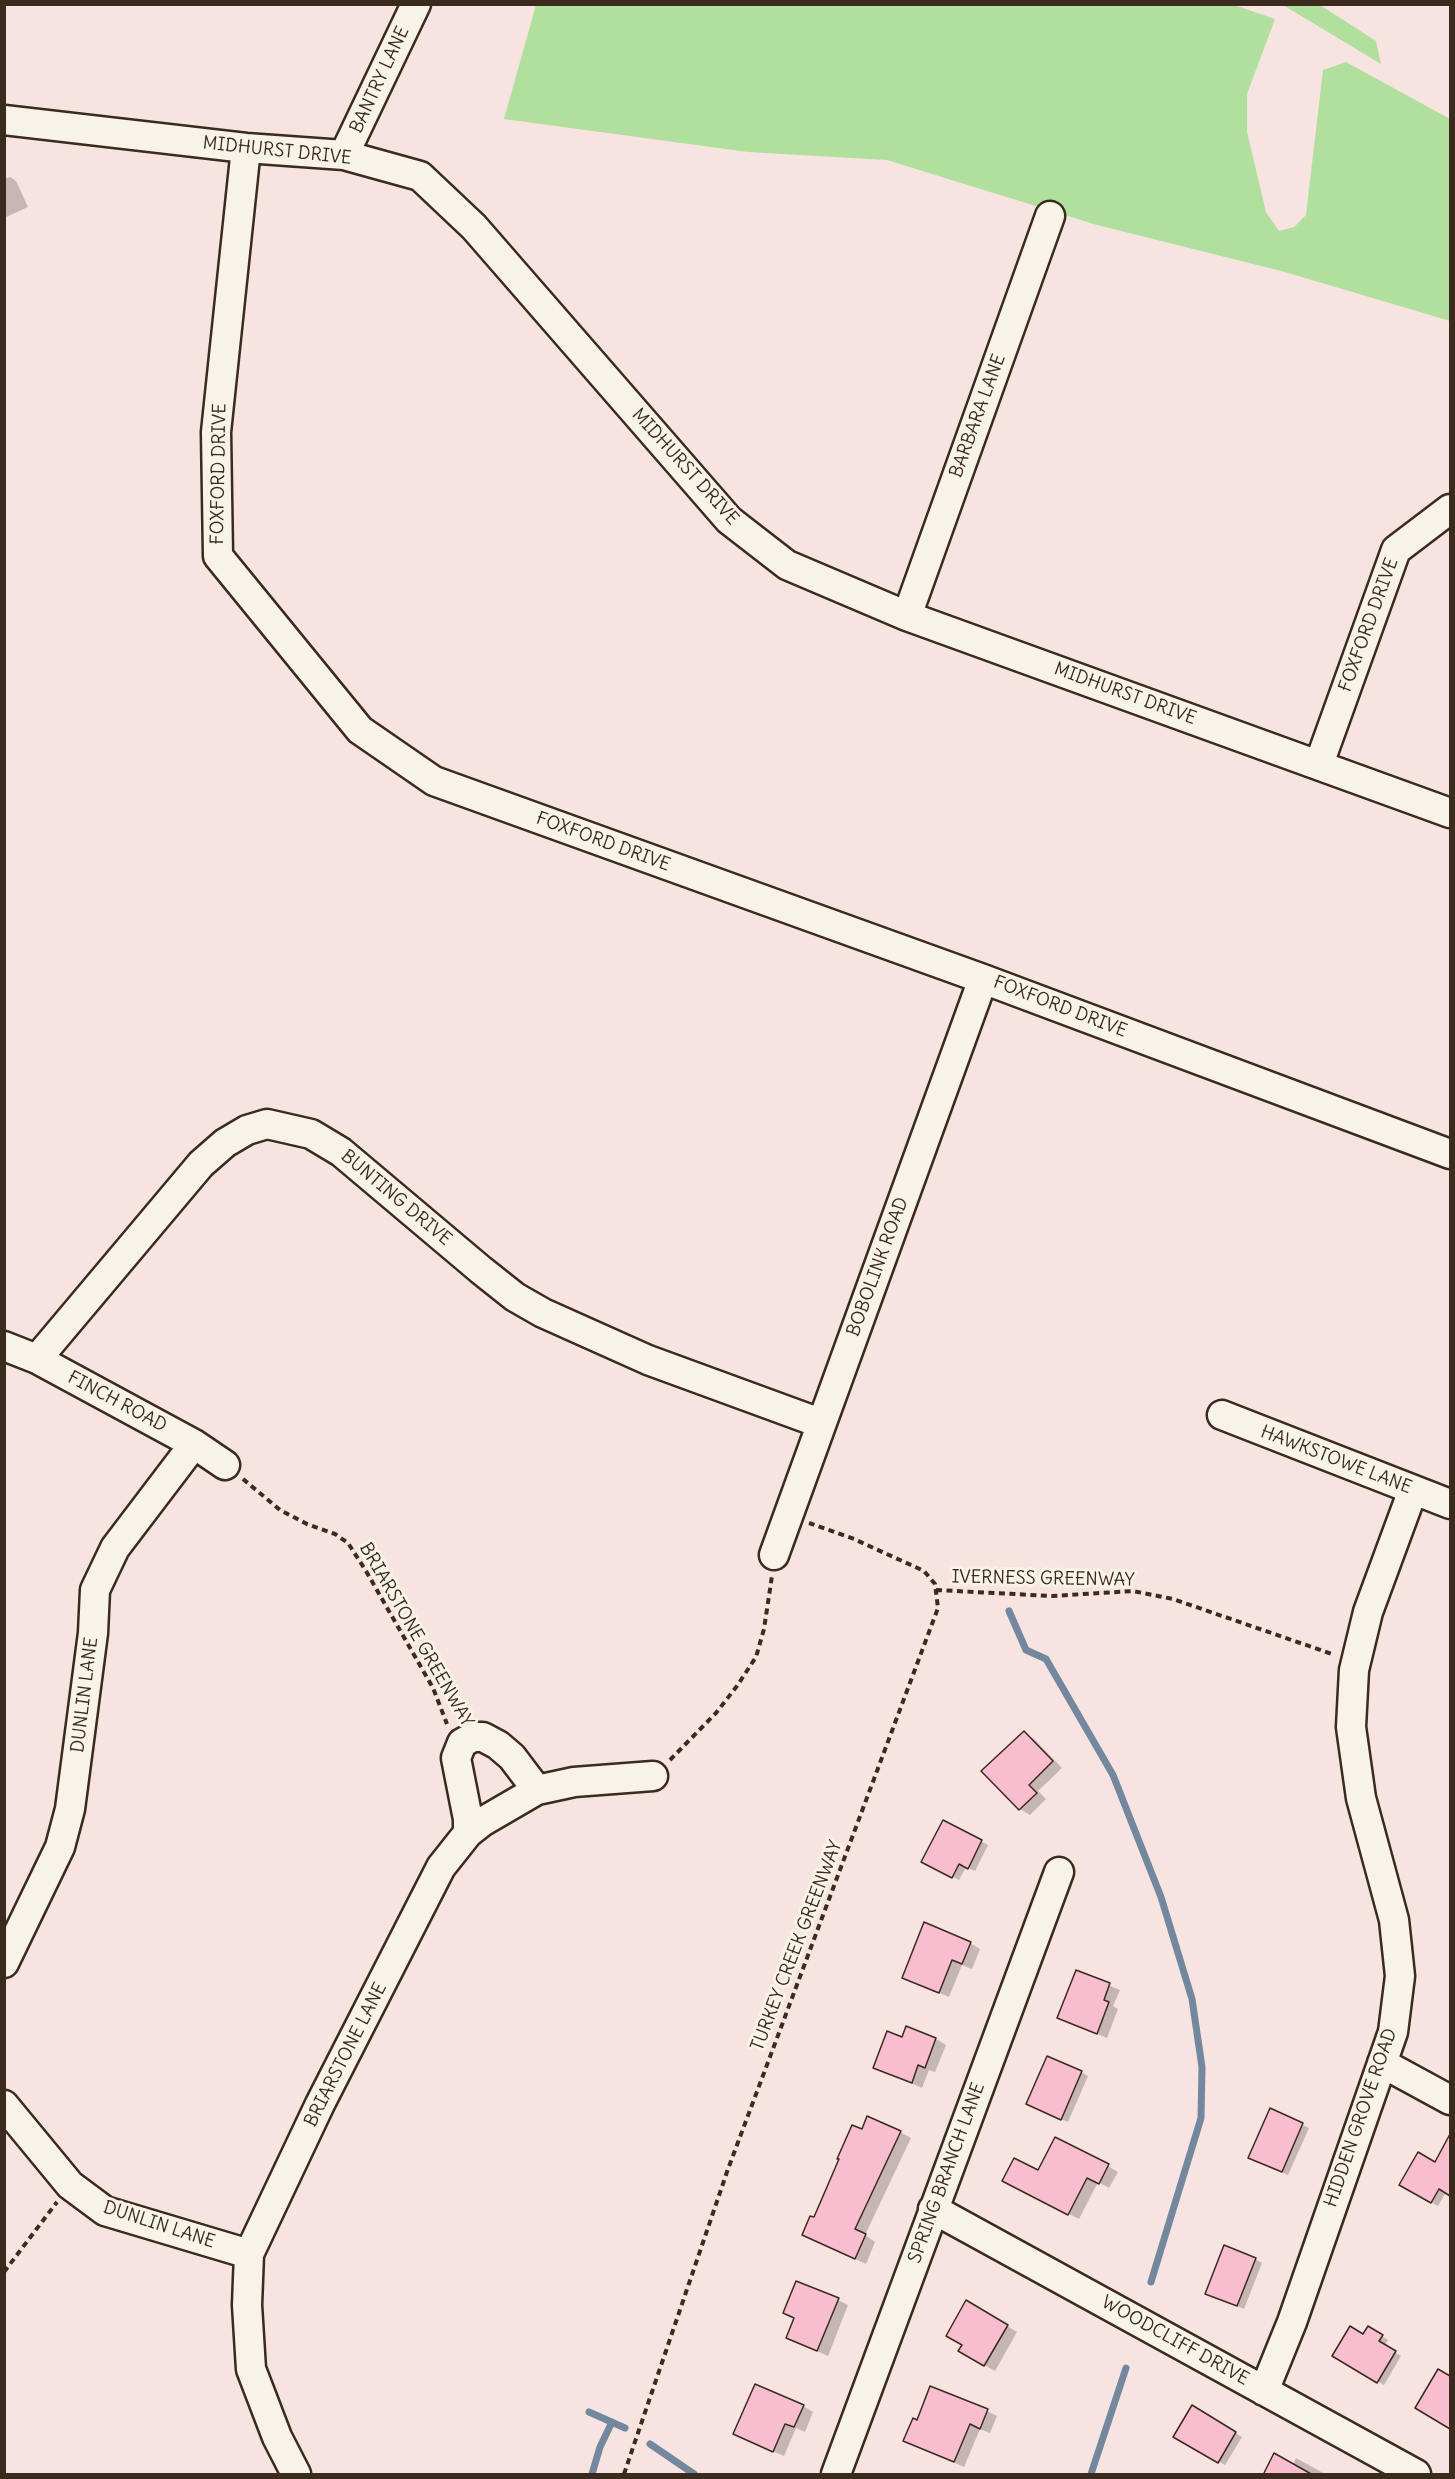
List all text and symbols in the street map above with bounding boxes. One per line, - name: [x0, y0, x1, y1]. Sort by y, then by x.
- street label: BANTRY LANE: [346, 23, 414, 137]
- street label: MIDHURST DRIVE: [202, 132, 352, 170]
- street label: BARBARA LANE: [946, 351, 1010, 481]
- street label: FOXFORD DRIVE: [207, 403, 231, 545]
- street label: MIDHURST DRIVE: [627, 404, 743, 530]
- street label: FOXFORD DRIVE: [1335, 555, 1403, 695]
- street label: MIDHURST DRIVE: [1051, 658, 1199, 730]
- street label: FOXFORD DRIVE: [533, 808, 673, 876]
- street label: FOXFORD DRIVE: [990, 972, 1130, 1042]
- street label: BUNTING DRIVE: [336, 1146, 456, 1250]
- street label: BOBOLINK ROAD: [843, 1194, 913, 1340]
- street label: FINCH ROAD: [64, 1367, 170, 1437]
- street label: HAWKSTOWE LANE: [1258, 1421, 1414, 1499]
- street label: BRIARSTONE GREENWAY: [354, 1539, 478, 1731]
- street label: IVERNESS GREENWAY: [951, 1567, 1135, 1591]
- street label: DUNLIN LANE: [67, 1636, 103, 1754]
- street label: TURKEY CREEK GREENWAY: [747, 1838, 847, 2054]
- street label: BRIARSTONE LANE: [300, 1979, 392, 2131]
- street label: HIDDEN GROVE ROAD: [1320, 2026, 1402, 2210]
- street label: SPRING BRANCH LANE: [904, 2080, 990, 2266]
- street label: DUNLIN LANE: [100, 2197, 218, 2253]
- street label: WOODCLIFF DRIVE: [1098, 2292, 1252, 2390]

